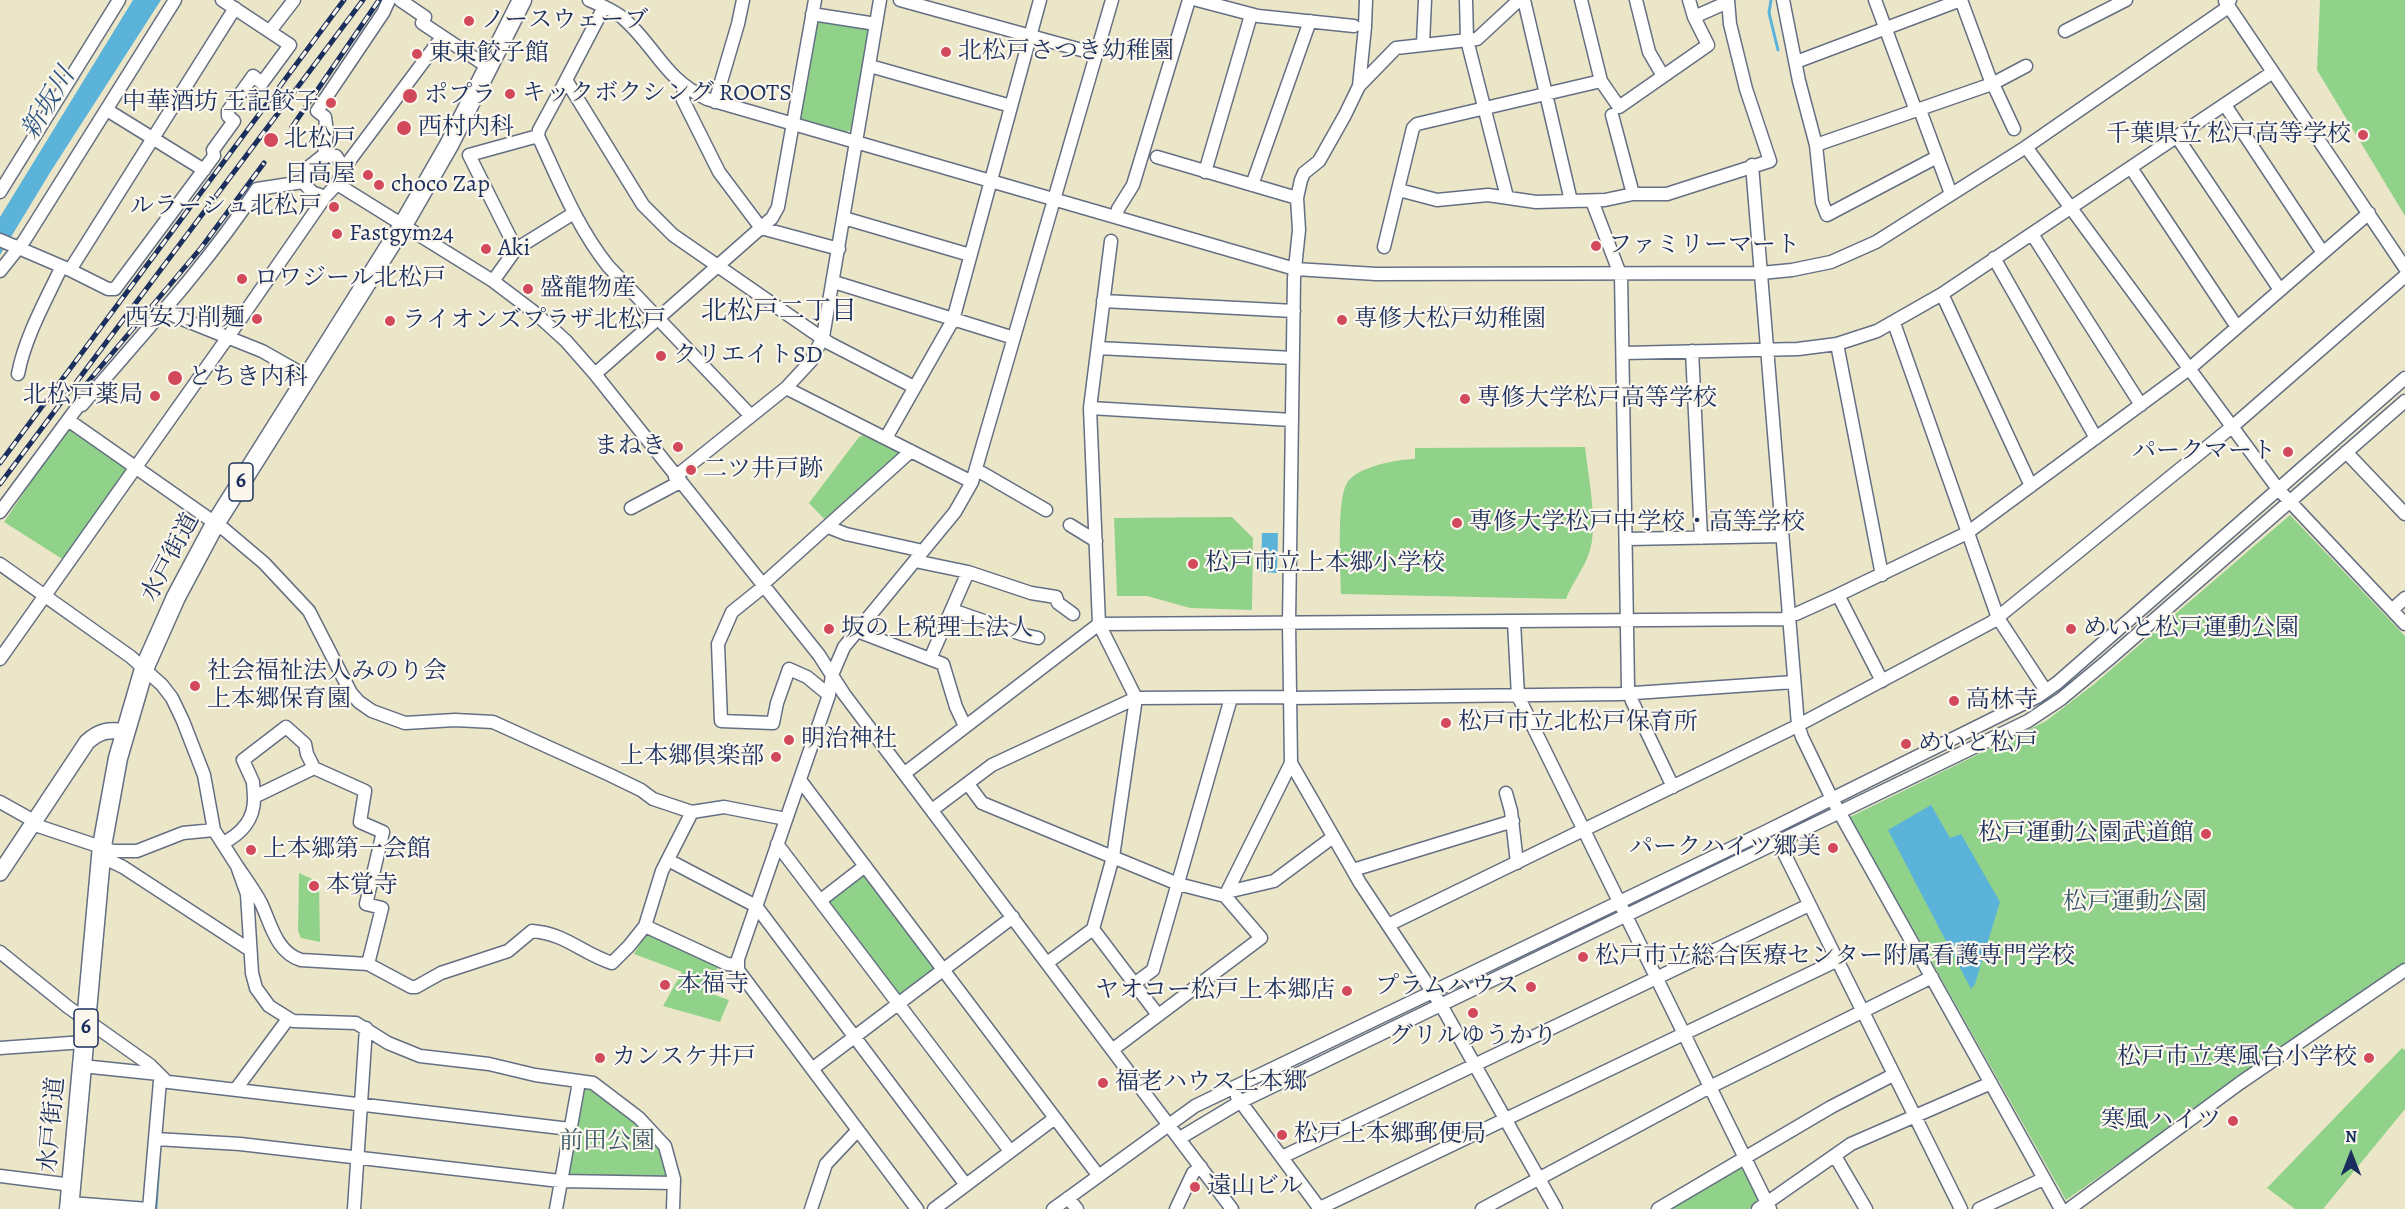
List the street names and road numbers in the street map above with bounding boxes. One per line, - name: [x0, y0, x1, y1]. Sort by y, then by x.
- road number: 6: [229, 463, 253, 501]
- street label: 水戸街道: [136, 509, 206, 607]
- road number: 6: [74, 1009, 98, 1047]
- street label: 水戸街道: [34, 1076, 72, 1174]

